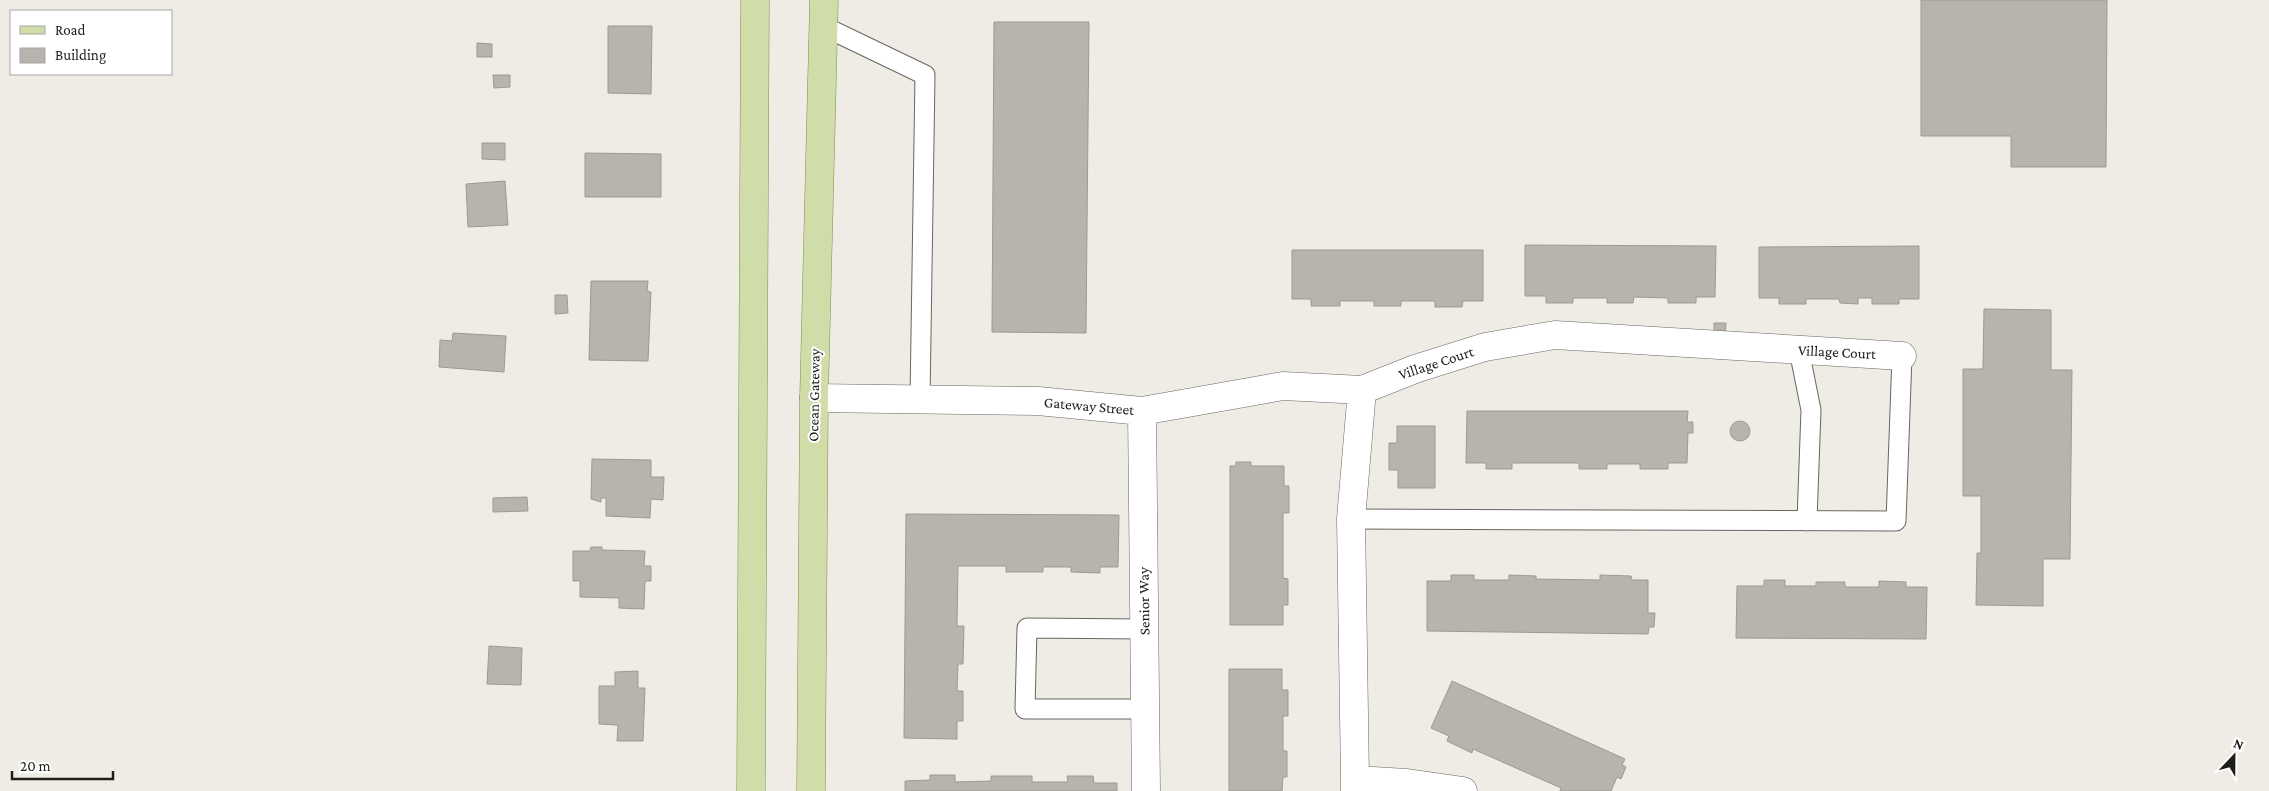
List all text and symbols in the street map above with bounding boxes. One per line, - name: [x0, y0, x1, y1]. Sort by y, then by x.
- legend: [10, 10, 172, 75]
- text: Road: [55, 22, 86, 38]
- text: Building: [55, 47, 106, 64]
- street label: Village Court: [1798, 342, 1877, 363]
- street label: Village Court: [1396, 343, 1477, 384]
- street label: Ocean Gateway: [805, 348, 824, 442]
- street label: Gateway Street: [1043, 394, 1136, 419]
- street label: Senior Way: [1135, 567, 1154, 635]
- north arrow: [2209, 731, 2259, 781]
- text: N: [2231, 735, 2247, 753]
- scale bar: [12, 748, 114, 780]
- text: 20 m: [20, 758, 51, 774]

